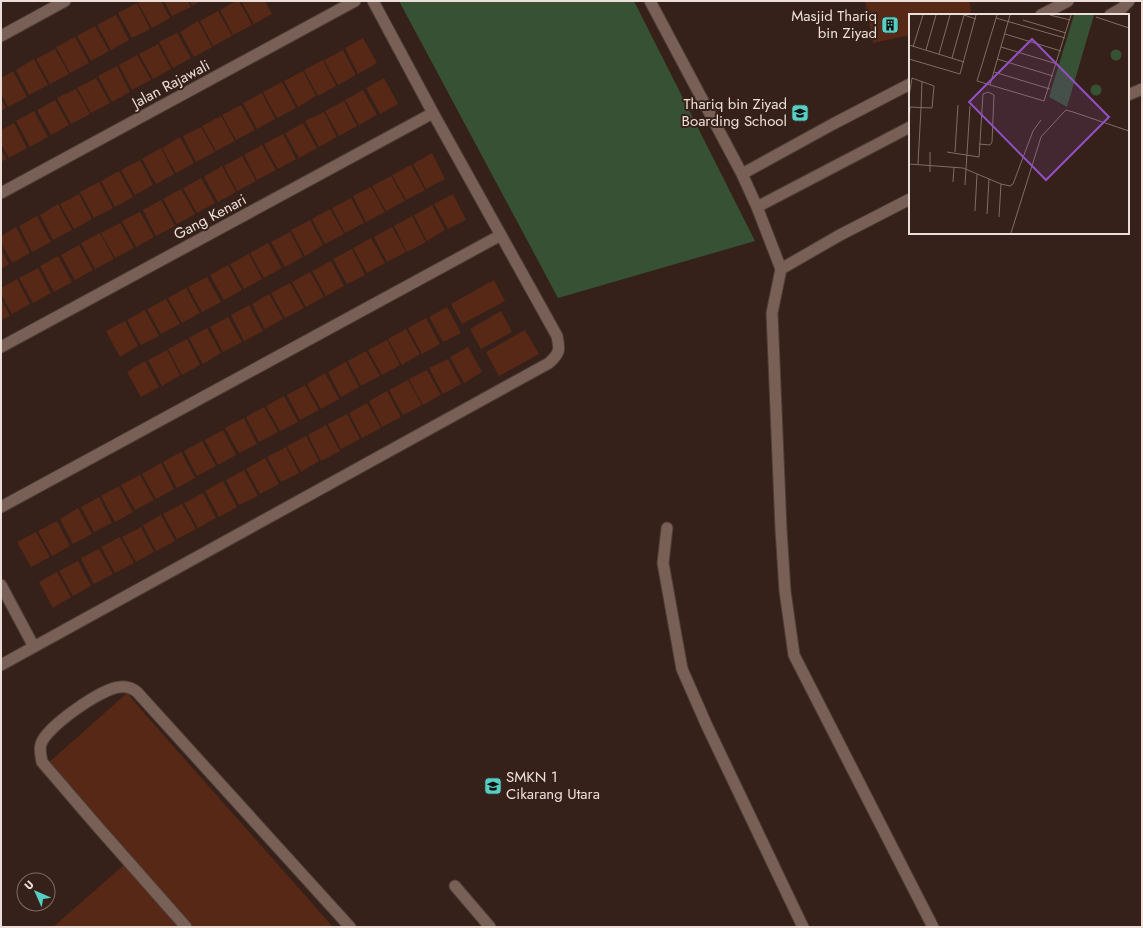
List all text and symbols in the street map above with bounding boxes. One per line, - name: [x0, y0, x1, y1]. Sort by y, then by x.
- place label: Masjid Thariq bin Ziyad: [791, 5, 877, 44]
- inset map: [909, 14, 1129, 234]
- building icon: Masjid Thariq bin Ziyad: [880, 15, 900, 35]
- street label: Jalan Rajawali: [126, 54, 214, 115]
- place label: Thariq bin Ziyad Boarding School: [682, 93, 787, 132]
- school or university icon: Thariq bin Ziyad Boarding School: [790, 103, 810, 123]
- street label: Gang Kenari: [170, 189, 250, 245]
- place label: SMKN 1 Cikarang Utara: [506, 766, 600, 805]
- school or university icon: SMKN 1 Cikarang Utara: [483, 776, 503, 796]
- north arrow: [16, 872, 56, 912]
- text: U: [21, 877, 37, 893]

